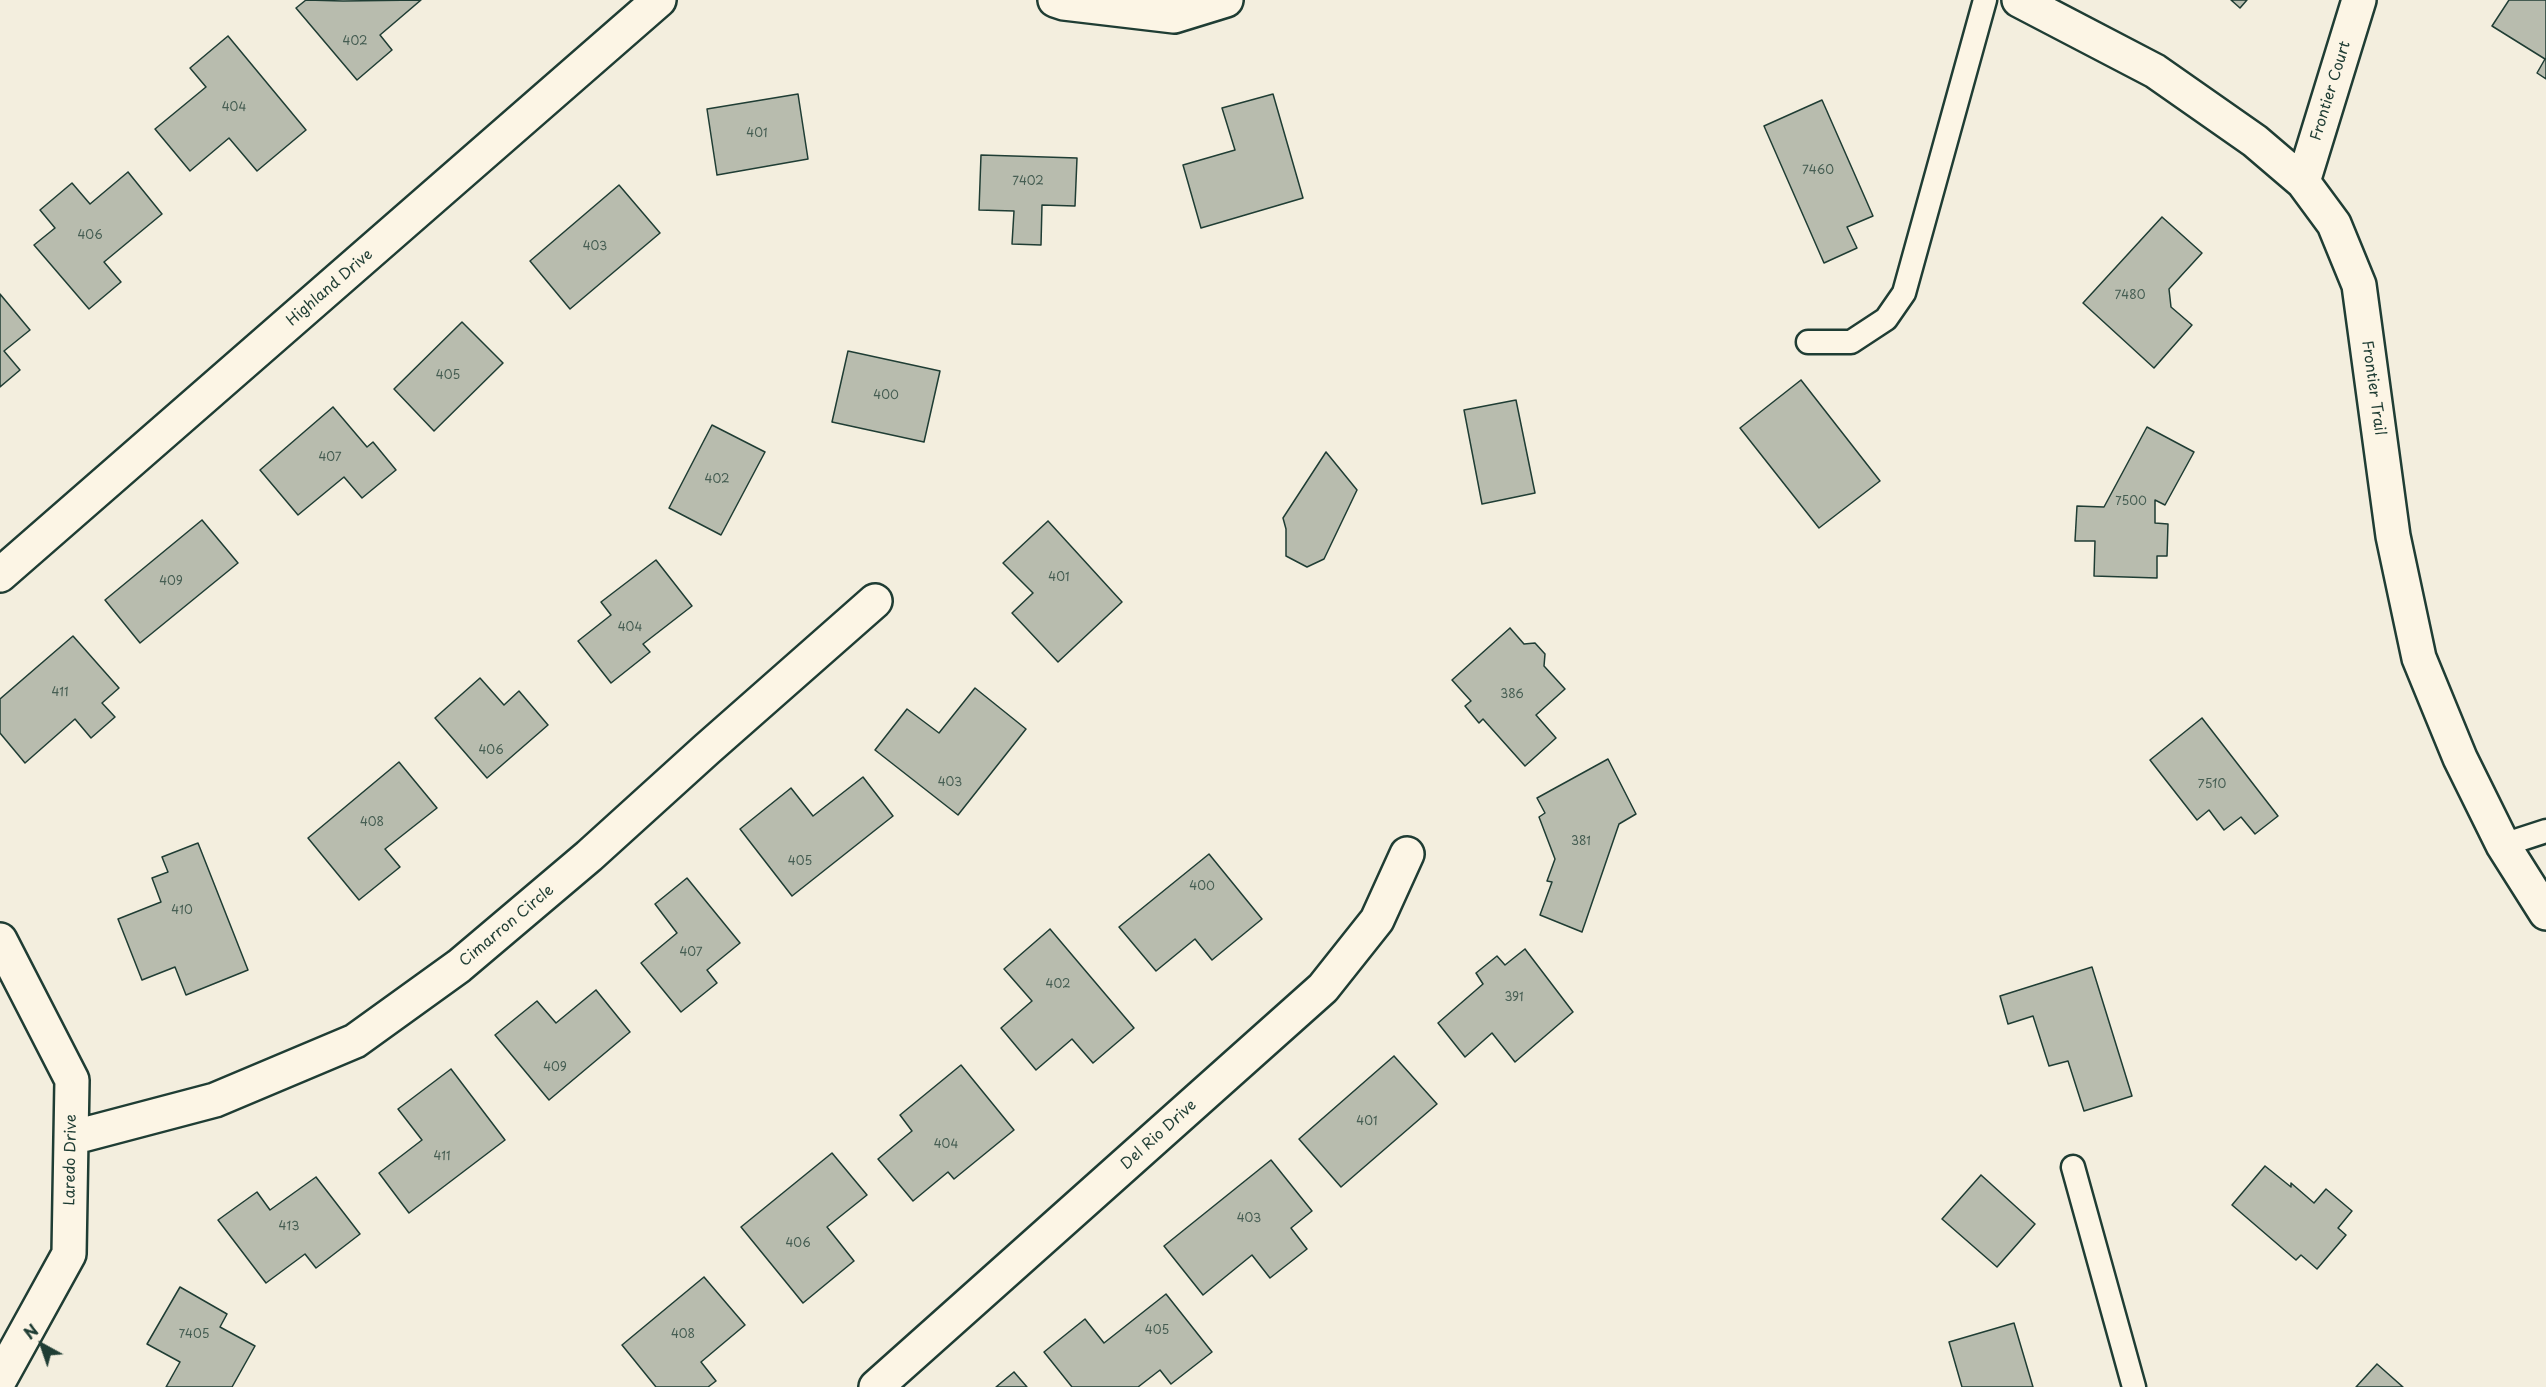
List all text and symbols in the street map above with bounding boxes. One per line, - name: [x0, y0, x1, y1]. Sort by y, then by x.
- house number: 402: [343, 35, 367, 49]
- street label: Frontier Court: [2307, 39, 2355, 143]
- house number: 404: [222, 101, 246, 115]
- house number: 401: [746, 127, 768, 141]
- house number: 7460: [1802, 164, 1834, 178]
- house number: 7402: [1012, 175, 1044, 189]
- house number: 406: [77, 229, 103, 243]
- house number: 403: [583, 240, 607, 254]
- street label: Highland Drive: [283, 246, 377, 330]
- house number: 7480: [2115, 289, 2145, 303]
- street label: Frontier Trail: [2357, 339, 2389, 437]
- house number: 405: [436, 369, 460, 383]
- house number: 400: [873, 389, 899, 403]
- house number: 407: [318, 451, 342, 465]
- house number: 402: [705, 473, 729, 487]
- house number: 7500: [2115, 495, 2147, 509]
- house number: 401: [1048, 571, 1070, 585]
- house number: 409: [159, 575, 183, 589]
- house number: 404: [618, 621, 642, 635]
- house number: 411: [51, 686, 69, 700]
- house number: 386: [1500, 688, 1524, 702]
- house number: 406: [478, 744, 504, 758]
- house number: 403: [938, 776, 962, 790]
- house number: 7510: [2198, 778, 2226, 792]
- house number: 408: [360, 816, 384, 830]
- house number: 381: [1571, 835, 1591, 849]
- house number: 405: [788, 855, 812, 869]
- house number: 400: [1189, 880, 1215, 894]
- street label: Cimarron Circle: [456, 881, 558, 971]
- house number: 410: [171, 904, 193, 918]
- house number: 407: [679, 946, 703, 960]
- house number: 402: [1046, 978, 1070, 992]
- house number: 391: [1504, 991, 1524, 1005]
- house number: 409: [543, 1061, 567, 1075]
- street label: Del Rio Drive: [1118, 1096, 1200, 1174]
- street label: Laredo Drive: [61, 1114, 81, 1206]
- house number: 401: [1356, 1115, 1378, 1129]
- house number: 404: [934, 1138, 958, 1152]
- house number: 411: [433, 1150, 451, 1164]
- house number: 403: [1237, 1212, 1261, 1226]
- house number: 413: [279, 1220, 299, 1234]
- house number: 406: [785, 1237, 811, 1251]
- north arrow: [12, 1315, 72, 1375]
- text: N: [18, 1318, 43, 1344]
- house number: 405: [1145, 1324, 1169, 1338]
- house number: 7405: [179, 1328, 209, 1342]
- house number: 408: [671, 1328, 695, 1342]

